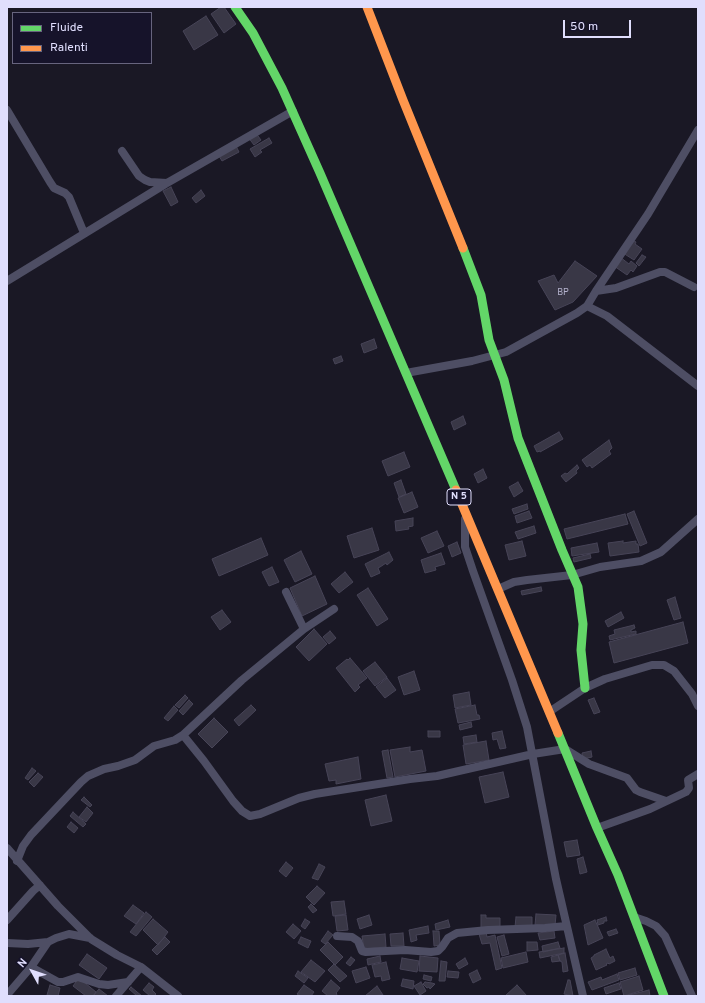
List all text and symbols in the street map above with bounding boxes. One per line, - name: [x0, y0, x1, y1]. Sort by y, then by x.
- legend: [12, 12, 152, 64]
- scale bar: [565, 12, 633, 38]
- text: 50 m: [570, 19, 598, 35]
- text: Fluide: [50, 20, 83, 36]
- text: Ralenti: [50, 40, 88, 56]
- house number: BP: [557, 288, 569, 298]
- road number: N 5: [447, 489, 471, 505]
- north arrow: [12, 951, 52, 991]
- text: N: [15, 956, 31, 971]

